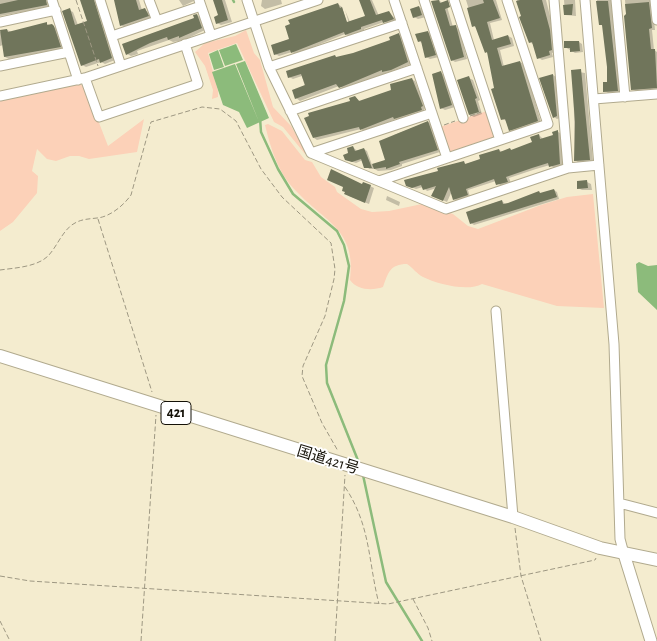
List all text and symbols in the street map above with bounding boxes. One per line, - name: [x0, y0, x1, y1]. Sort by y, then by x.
- road number: 421: [161, 402, 191, 424]
- street label: 国道421号: [295, 442, 361, 478]

